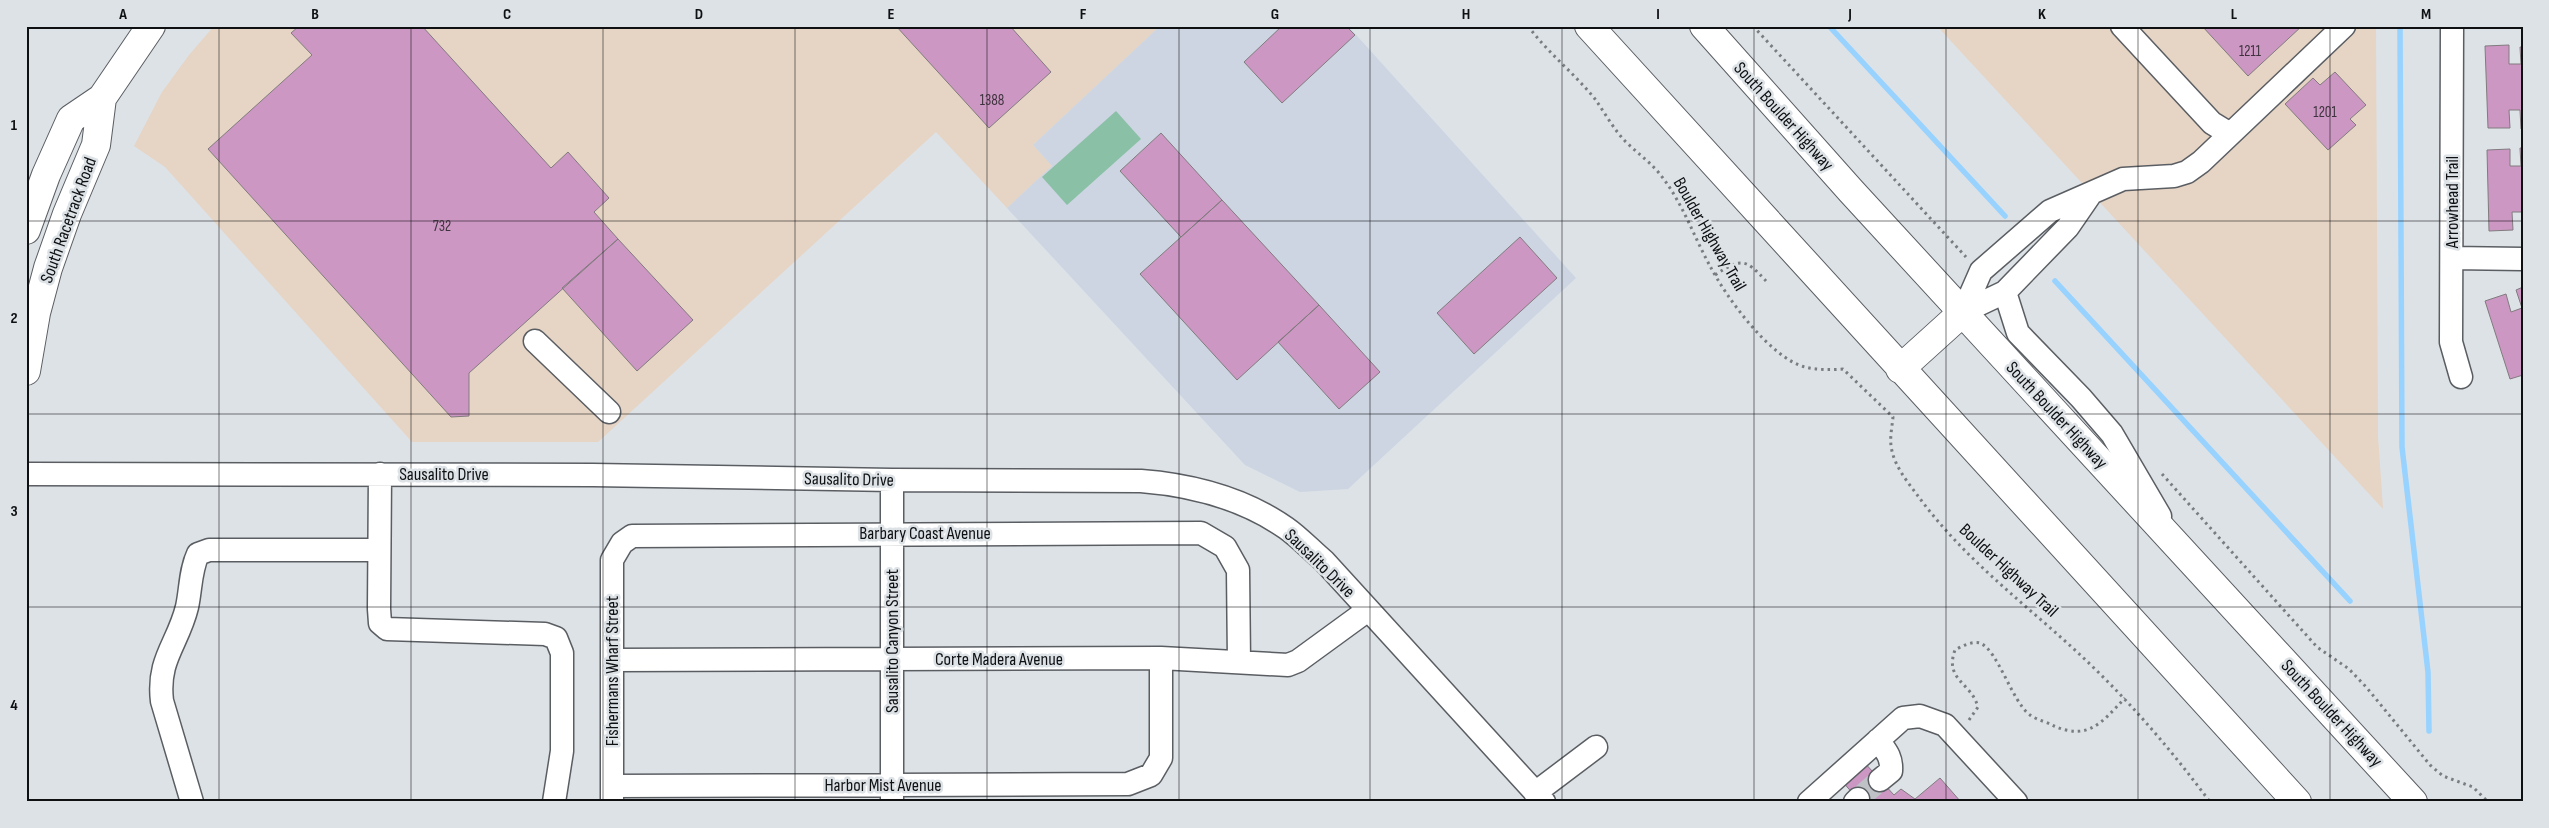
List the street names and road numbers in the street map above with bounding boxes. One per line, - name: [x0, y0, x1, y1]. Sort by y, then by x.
- street label: South Boulder Highway: [1729, 58, 1838, 175]
- street label: South Racetrack Road: [36, 154, 101, 286]
- street label: Arrowhead Trail: [2442, 156, 2463, 249]
- street label: Boulder Highway Trail: [1669, 174, 1751, 295]
- street label: South Boulder Highway: [2002, 357, 2112, 473]
- street label: Sausalito Drive: [399, 464, 489, 485]
- street label: Sausalito Drive: [804, 468, 894, 491]
- street label: Boulder Highway Trail: [1955, 519, 2062, 622]
- street label: Barbary Coast Avenue: [859, 523, 991, 544]
- street label: Sausalito Drive: [1280, 525, 1359, 602]
- street label: Sausalito Canyon Street: [882, 568, 903, 713]
- street label: Fishermans Wharf Street: [602, 595, 623, 746]
- street label: Corte Madera Avenue: [935, 649, 1063, 670]
- street label: South Boulder Highway: [2277, 655, 2387, 771]
- street label: Harbor Mist Avenue: [824, 775, 942, 796]

